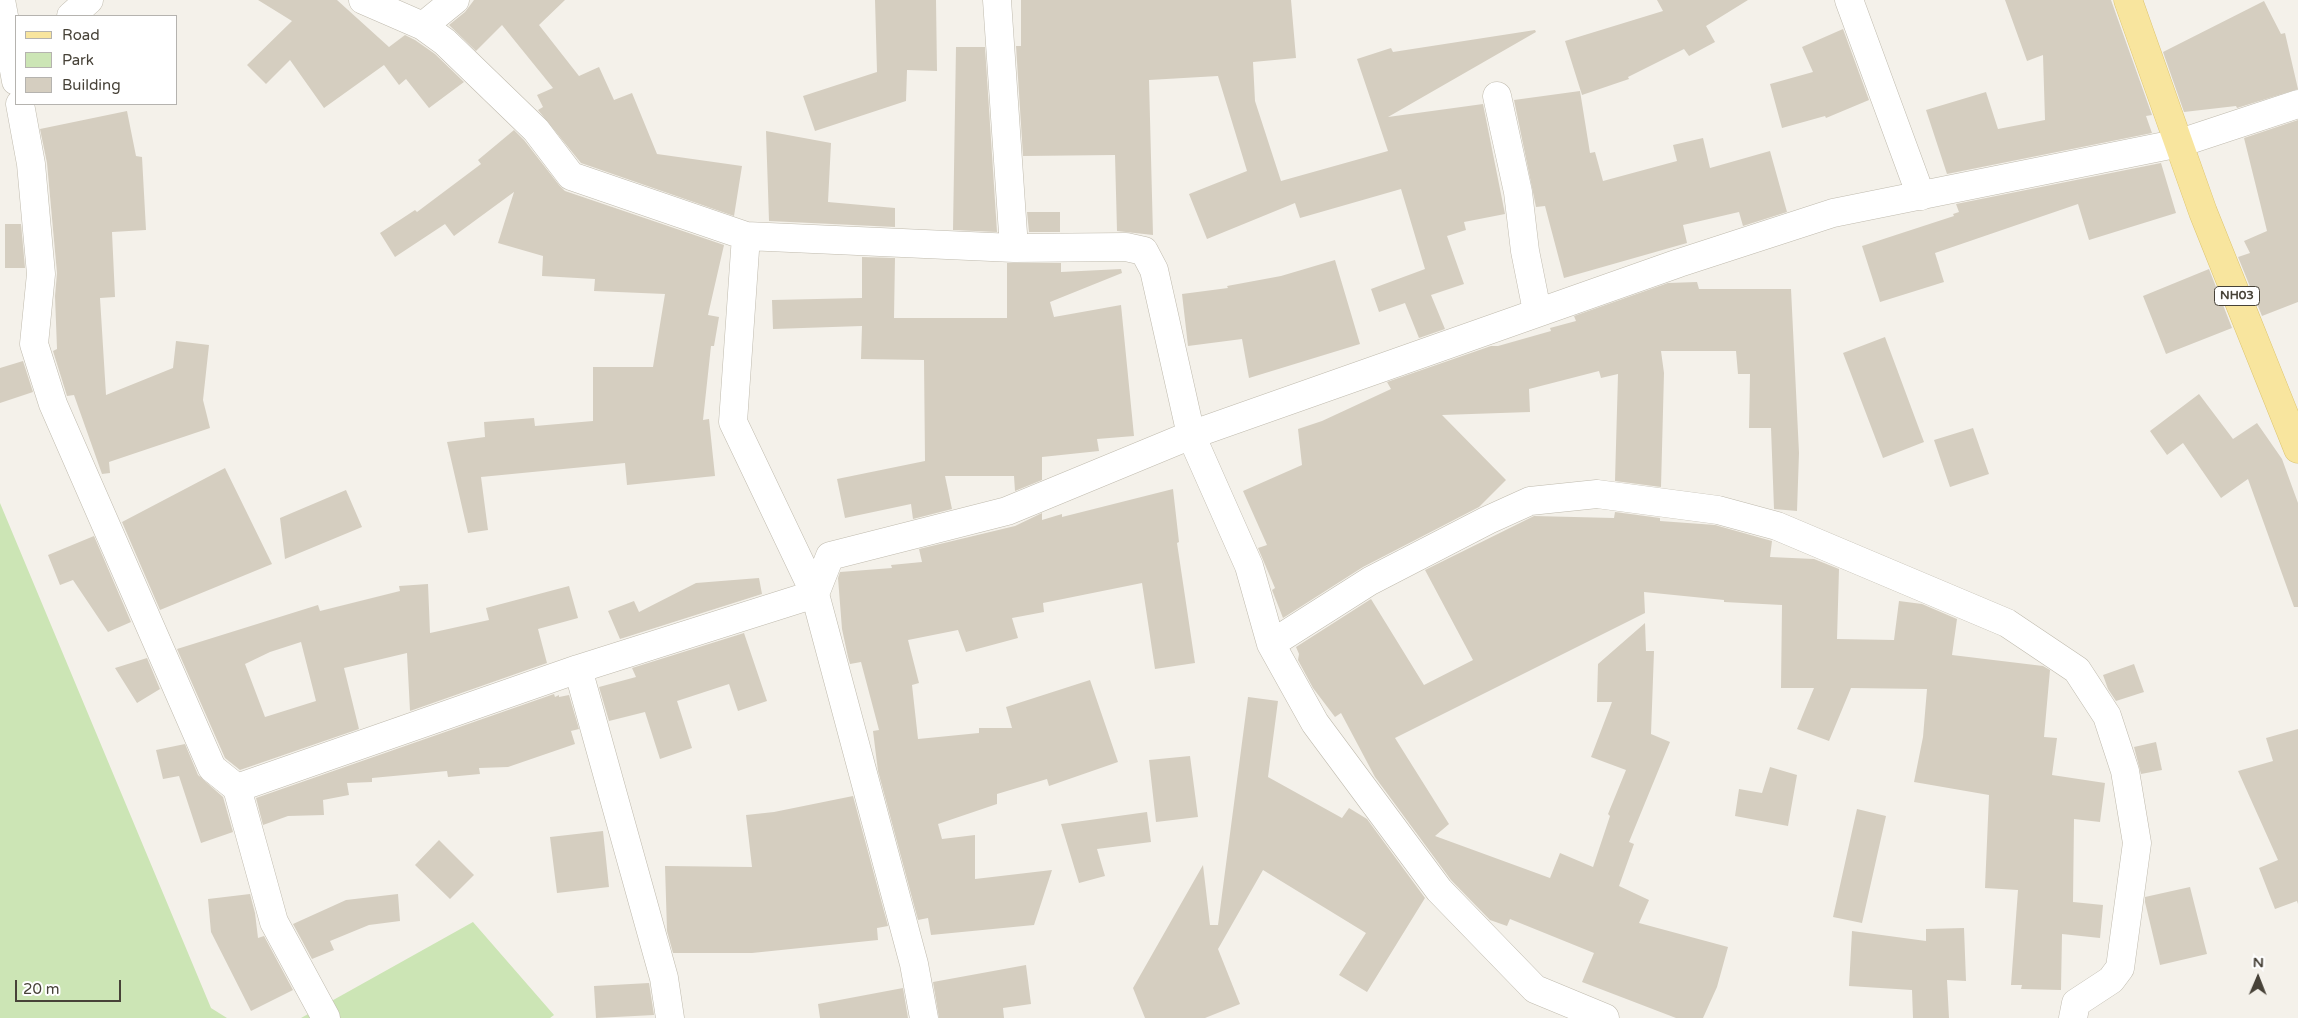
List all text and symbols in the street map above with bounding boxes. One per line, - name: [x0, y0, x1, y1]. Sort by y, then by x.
- legend: [15, 15, 178, 105]
- text: Road: [62, 26, 100, 44]
- text: Park: [62, 51, 94, 69]
- text: Building: [62, 76, 121, 94]
- road number: NH03: [2214, 286, 2260, 306]
- north arrow: [2233, 953, 2283, 1003]
- text: N: [2252, 954, 2264, 971]
- scale bar: [18, 970, 124, 1002]
- text: 20 m: [23, 980, 60, 998]

